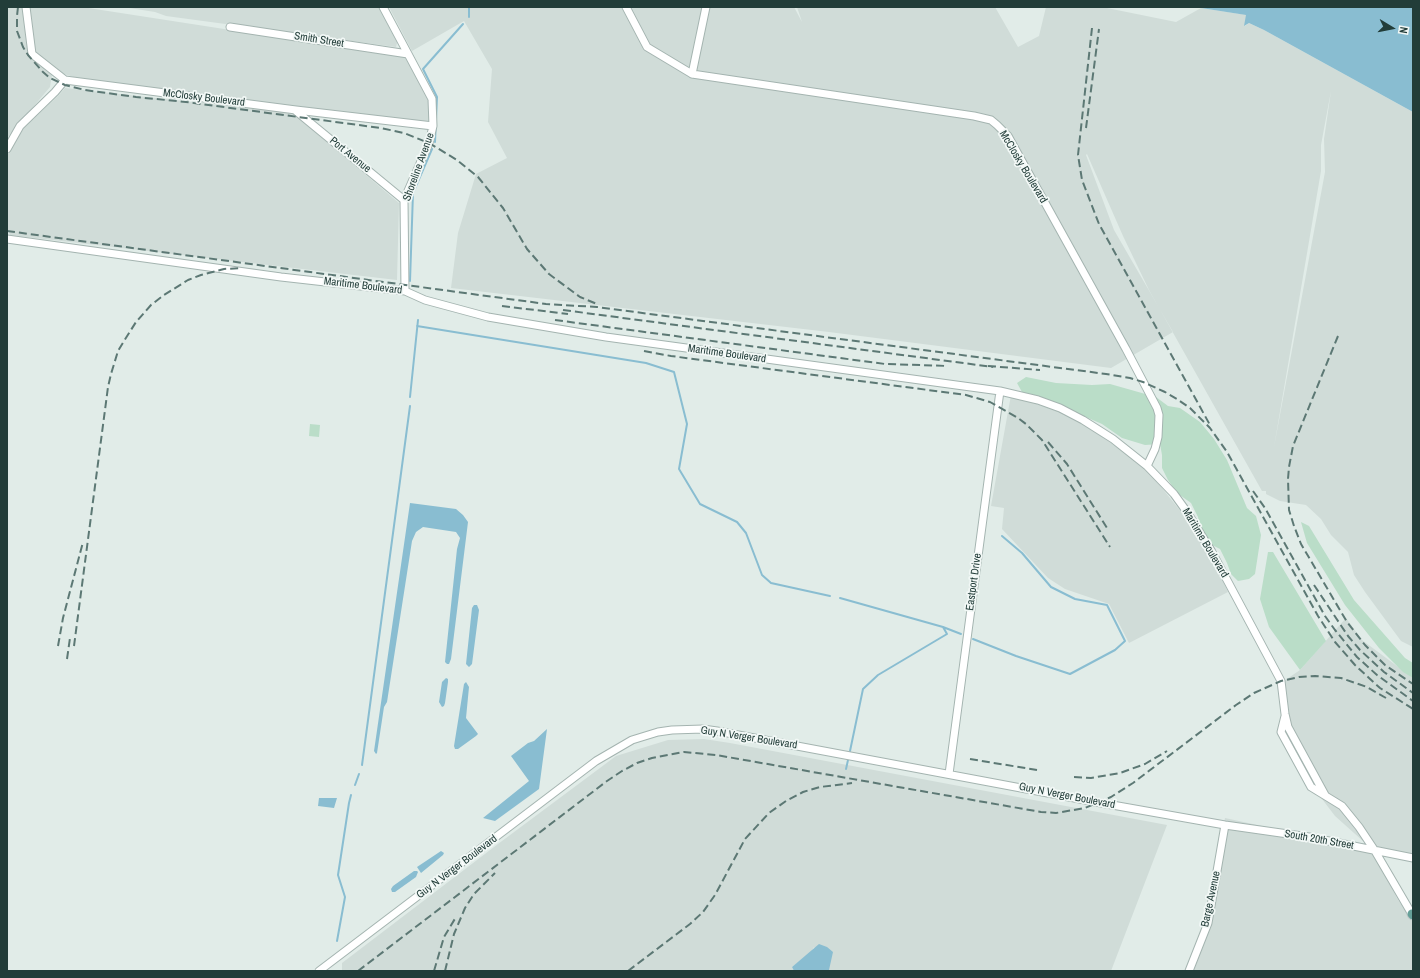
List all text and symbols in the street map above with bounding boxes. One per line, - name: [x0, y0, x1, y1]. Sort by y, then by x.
- north arrow: [1372, 8, 1412, 48]
- text: N: [1396, 26, 1411, 34]
- street label: Smith Street: [293, 30, 345, 50]
- street label: McClosky Boulevard: [162, 86, 246, 110]
- street label: McClosky Boulevard: [996, 128, 1050, 206]
- street label: Shoreline Avenue: [401, 131, 437, 203]
- street label: Port Avenue: [327, 134, 373, 176]
- street label: Maritime Boulevard: [323, 275, 403, 297]
- street label: Maritime Boulevard: [687, 342, 767, 366]
- street label: Maritime Boulevard: [1179, 506, 1231, 580]
- street label: Eastport Drive: [963, 553, 985, 611]
- street label: Guy N Verger Boulevard: [700, 724, 798, 752]
- street label: Guy N Verger Boulevard: [1018, 780, 1116, 812]
- street label: South 20th Street: [1283, 827, 1355, 853]
- street label: Guy N Verger Boulevard: [414, 832, 500, 902]
- street label: Barge Avenue: [1199, 870, 1223, 928]

